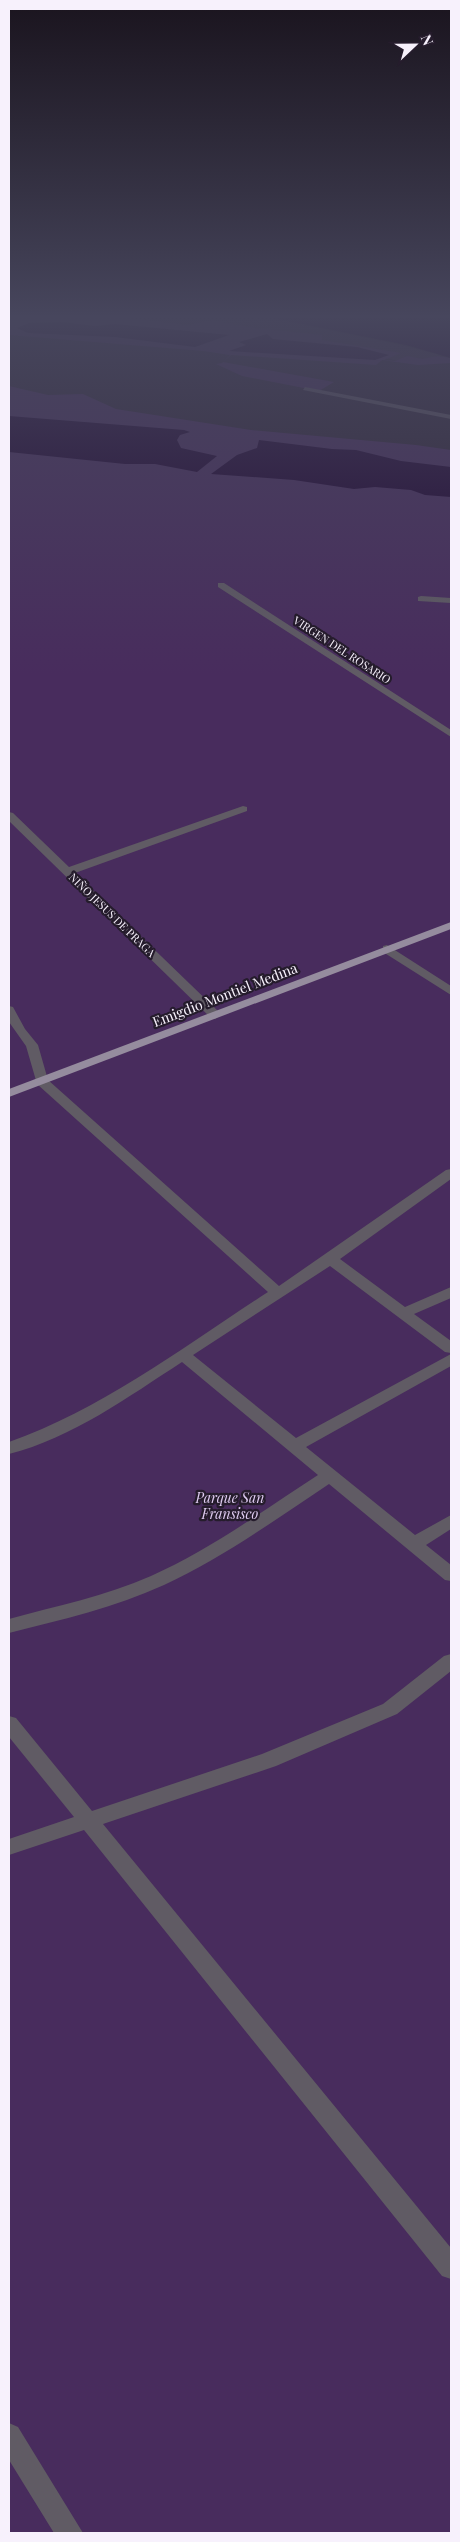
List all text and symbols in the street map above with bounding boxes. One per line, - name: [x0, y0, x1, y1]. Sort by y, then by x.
- north arrow: [390, 20, 440, 70]
- text: N: [417, 32, 438, 48]
- street label: VIRGEN DEL ROSARIO: [290, 612, 394, 687]
- street label: NIÑO JESUS DE PRAGA: [66, 869, 159, 960]
- street label: Emigdio Montiel Medina: [150, 958, 300, 1031]
- park label: Parque San Fransisco: [195, 1488, 264, 1523]

